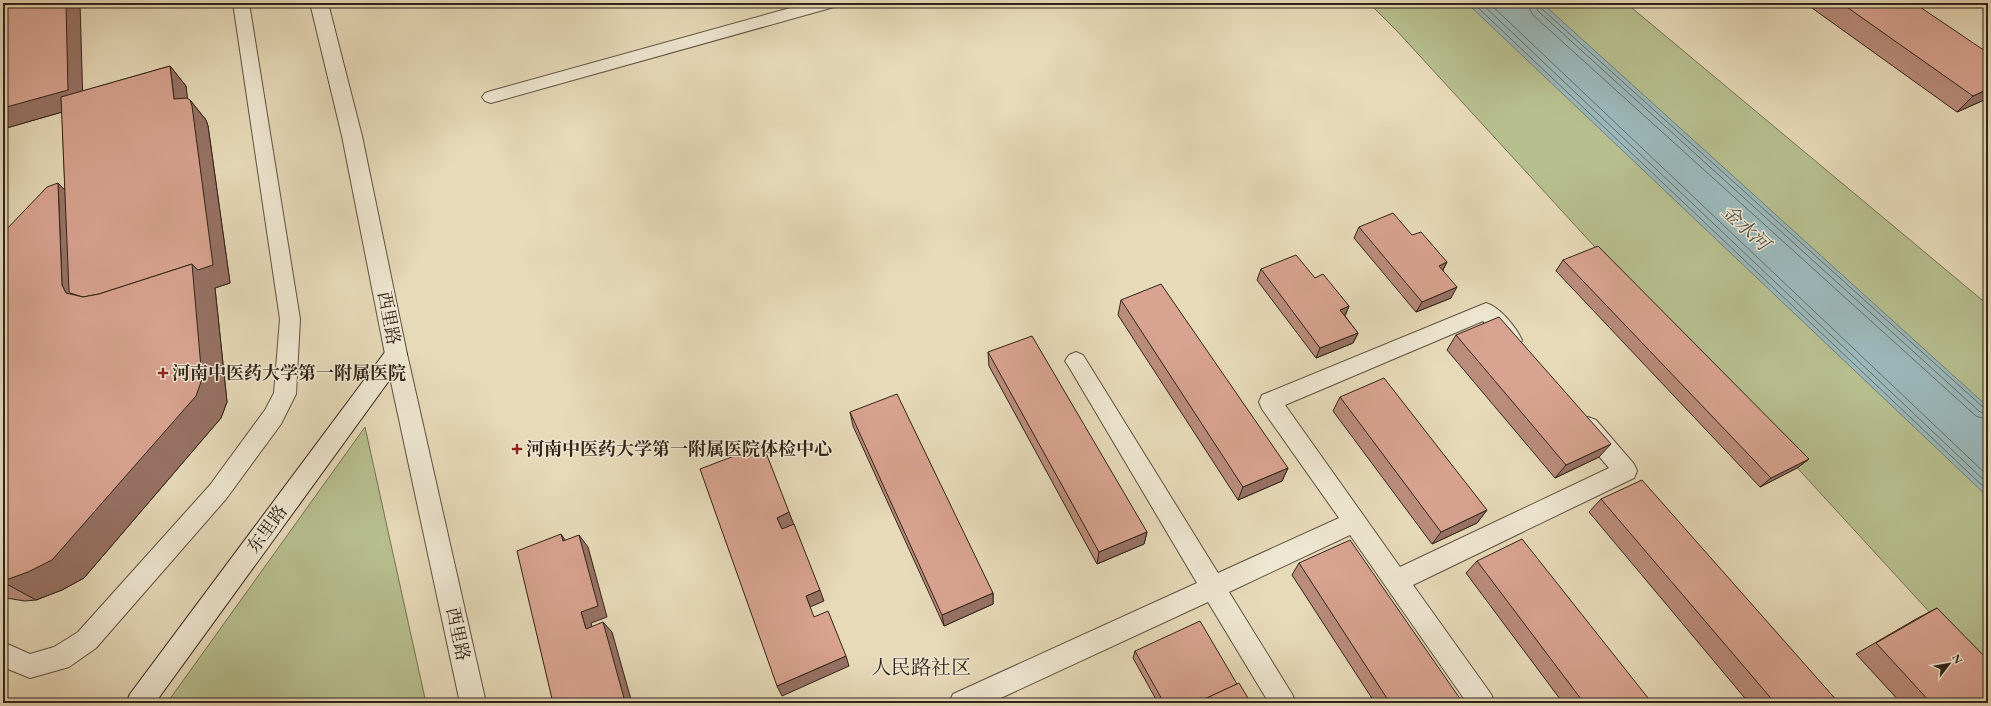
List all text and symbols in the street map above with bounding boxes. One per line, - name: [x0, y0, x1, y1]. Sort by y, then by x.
- water label: 金水河: [1716, 199, 1777, 258]
- street label: 西里路: [373, 289, 406, 347]
- place label: 河南中医药大学第一附属医院: [172, 361, 406, 384]
- marker: 河南中医药大学第一附属医院: [157, 367, 169, 379]
- place label: 河南中医药大学第一附属医院体检中心: [526, 437, 832, 460]
- marker: 河南中医药大学第一附属医院体检中心: [511, 443, 523, 455]
- street label: 东里路: [241, 500, 292, 557]
- street label: 西里路: [442, 605, 475, 663]
- north arrow: [1929, 644, 1969, 684]
- text: N: [1949, 651, 1966, 666]
- district label: 人民路社区: [871, 654, 971, 680]

